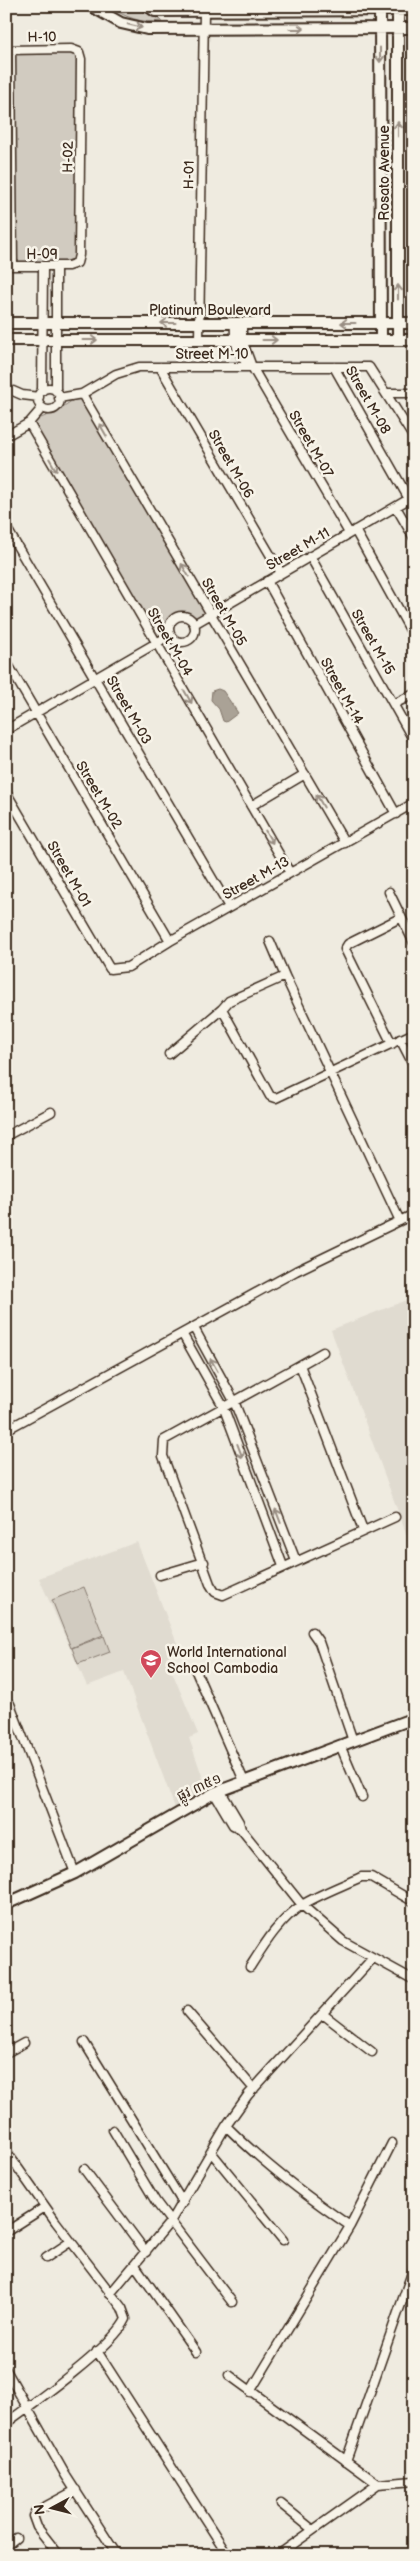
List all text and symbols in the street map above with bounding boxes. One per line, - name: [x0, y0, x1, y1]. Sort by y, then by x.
- one-way arrow: [127, 22, 143, 32]
- one-way arrow: [289, 24, 305, 34]
- street label: H-10: [27, 28, 57, 46]
- one-way arrow: [375, 46, 385, 63]
- one-way arrow: [393, 121, 403, 138]
- street label: Rosato Avenue: [376, 125, 393, 221]
- street label: H-02: [59, 140, 77, 173]
- street label: H-01: [180, 160, 198, 190]
- street label: H-09: [26, 246, 58, 263]
- one-way arrow: [393, 284, 403, 300]
- street label: Platinum Boulevard: [149, 302, 271, 319]
- one-way arrow: [160, 318, 176, 328]
- one-way arrow: [340, 318, 356, 328]
- one-way arrow: [82, 335, 98, 345]
- one-way arrow: [262, 335, 278, 345]
- street label: Street M-10: [175, 346, 249, 363]
- street label: Street M-08: [342, 363, 394, 437]
- street label: Street M-07: [285, 407, 337, 481]
- one-way arrow: [98, 422, 108, 437]
- street label: Street M-06: [205, 427, 258, 502]
- one-way arrow: [49, 458, 59, 472]
- street label: Street M-11: [263, 524, 333, 574]
- one-way arrow: [180, 563, 190, 577]
- street label: Street M-05: [198, 575, 250, 649]
- street label: Street M-04: [144, 605, 197, 680]
- street label: Street M-15: [347, 606, 399, 678]
- street label: Street M-14: [317, 655, 367, 728]
- street label: Street M-03: [103, 673, 155, 747]
- one-way arrow: [183, 689, 193, 703]
- street label: Street M-02: [72, 758, 126, 833]
- one-way arrow: [315, 794, 325, 808]
- one-way arrow: [265, 830, 275, 844]
- street label: Street M-01: [43, 838, 95, 910]
- street label: Street M-13: [220, 853, 292, 903]
- one-way arrow: [209, 1357, 219, 1372]
- one-way arrow: [236, 1443, 245, 1458]
- one-way arrow: [273, 1509, 282, 1524]
- place label: World International School Cambodia: [167, 1644, 287, 1677]
- school or university icon: World International School Cambodia: [139, 1648, 163, 1679]
- street label: ផ្លូវ ៣៥១: [174, 1769, 225, 1808]
- north arrow: [28, 2484, 78, 2534]
- text: N: [31, 2503, 49, 2516]

